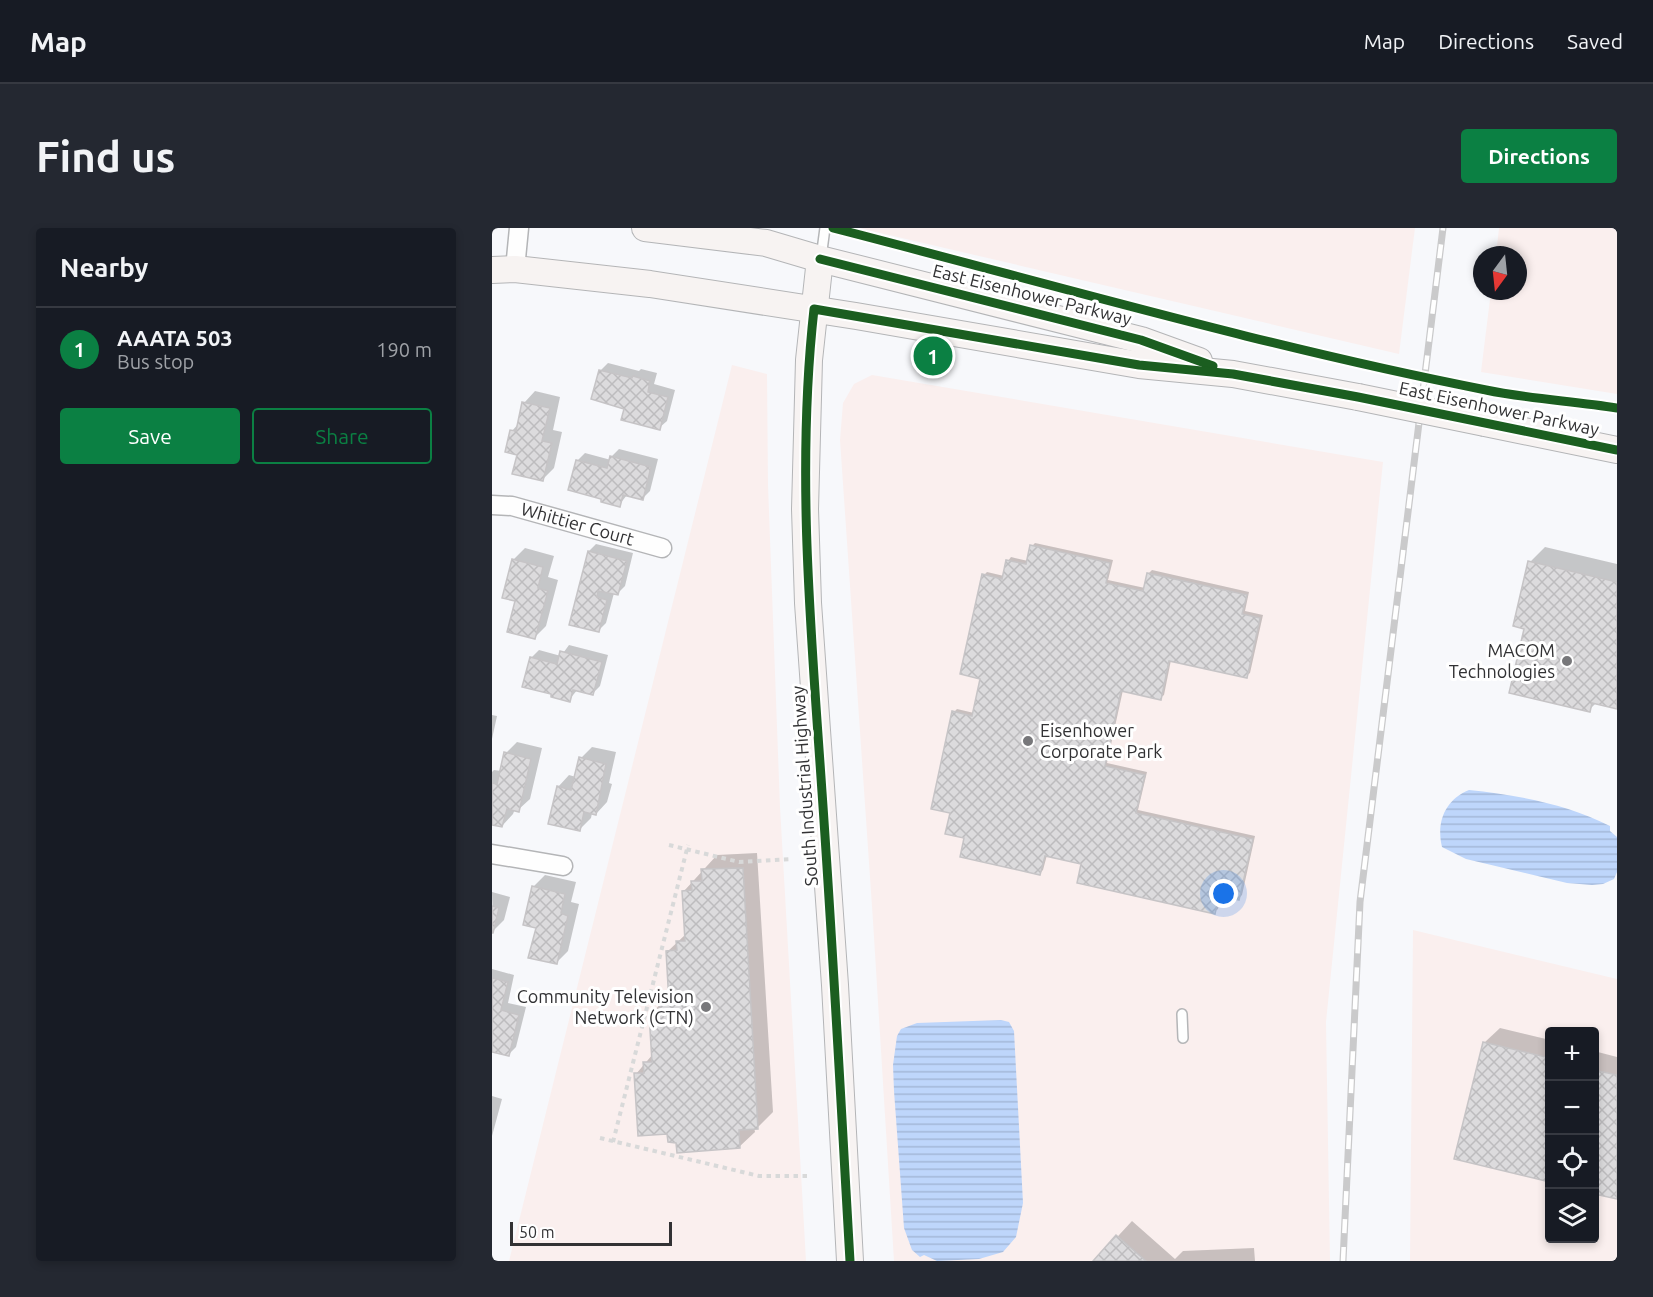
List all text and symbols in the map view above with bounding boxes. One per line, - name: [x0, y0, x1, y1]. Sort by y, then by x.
- text: Map: [30, 26, 87, 57]
- text: Map: [1364, 29, 1405, 53]
- text: Directions: [1438, 29, 1534, 53]
- text: Saved: [1567, 29, 1623, 53]
- button: Directions: [1461, 129, 1617, 183]
- text: Find us: [36, 133, 175, 180]
- north arrow: [1473, 246, 1527, 300]
- text: Nearby: [60, 253, 148, 282]
- street label: East Eisenhower Parkway: [931, 260, 1134, 329]
- text: AAATA 503: [117, 325, 233, 350]
- pin: 1: [914, 334, 952, 378]
- text: 1: [74, 338, 85, 361]
- text: 190 m: [376, 338, 432, 361]
- text: Bus stop: [117, 350, 194, 373]
- street label: East Eisenhower Parkway: [1397, 377, 1601, 439]
- button: Save: [60, 408, 240, 464]
- button: Share: [252, 408, 432, 464]
- street label: Whittier Court: [519, 498, 637, 549]
- place label: MACOM Technologies: [1449, 640, 1555, 681]
- marker: MACOM Technologies: [1560, 654, 1574, 668]
- street label: South Industrial Highway: [787, 685, 821, 887]
- place label: Eisenhower Corporate Park: [1040, 720, 1162, 761]
- marker: Eisenhower Corporate Park: [1021, 734, 1035, 748]
- your location: [1209, 879, 1238, 908]
- place label: Community Television Network (CTN): [517, 986, 694, 1028]
- marker: Community Television Network (CTN): [699, 1000, 713, 1014]
- map controls: [1545, 1027, 1599, 1243]
- button: +: [1545, 1027, 1599, 1081]
- button: −: [1545, 1081, 1599, 1135]
- button: locate: [1545, 1135, 1599, 1189]
- button: layers: [1545, 1189, 1599, 1243]
- scale bar: [510, 1219, 672, 1246]
- text: 50 m: [519, 1223, 555, 1241]

